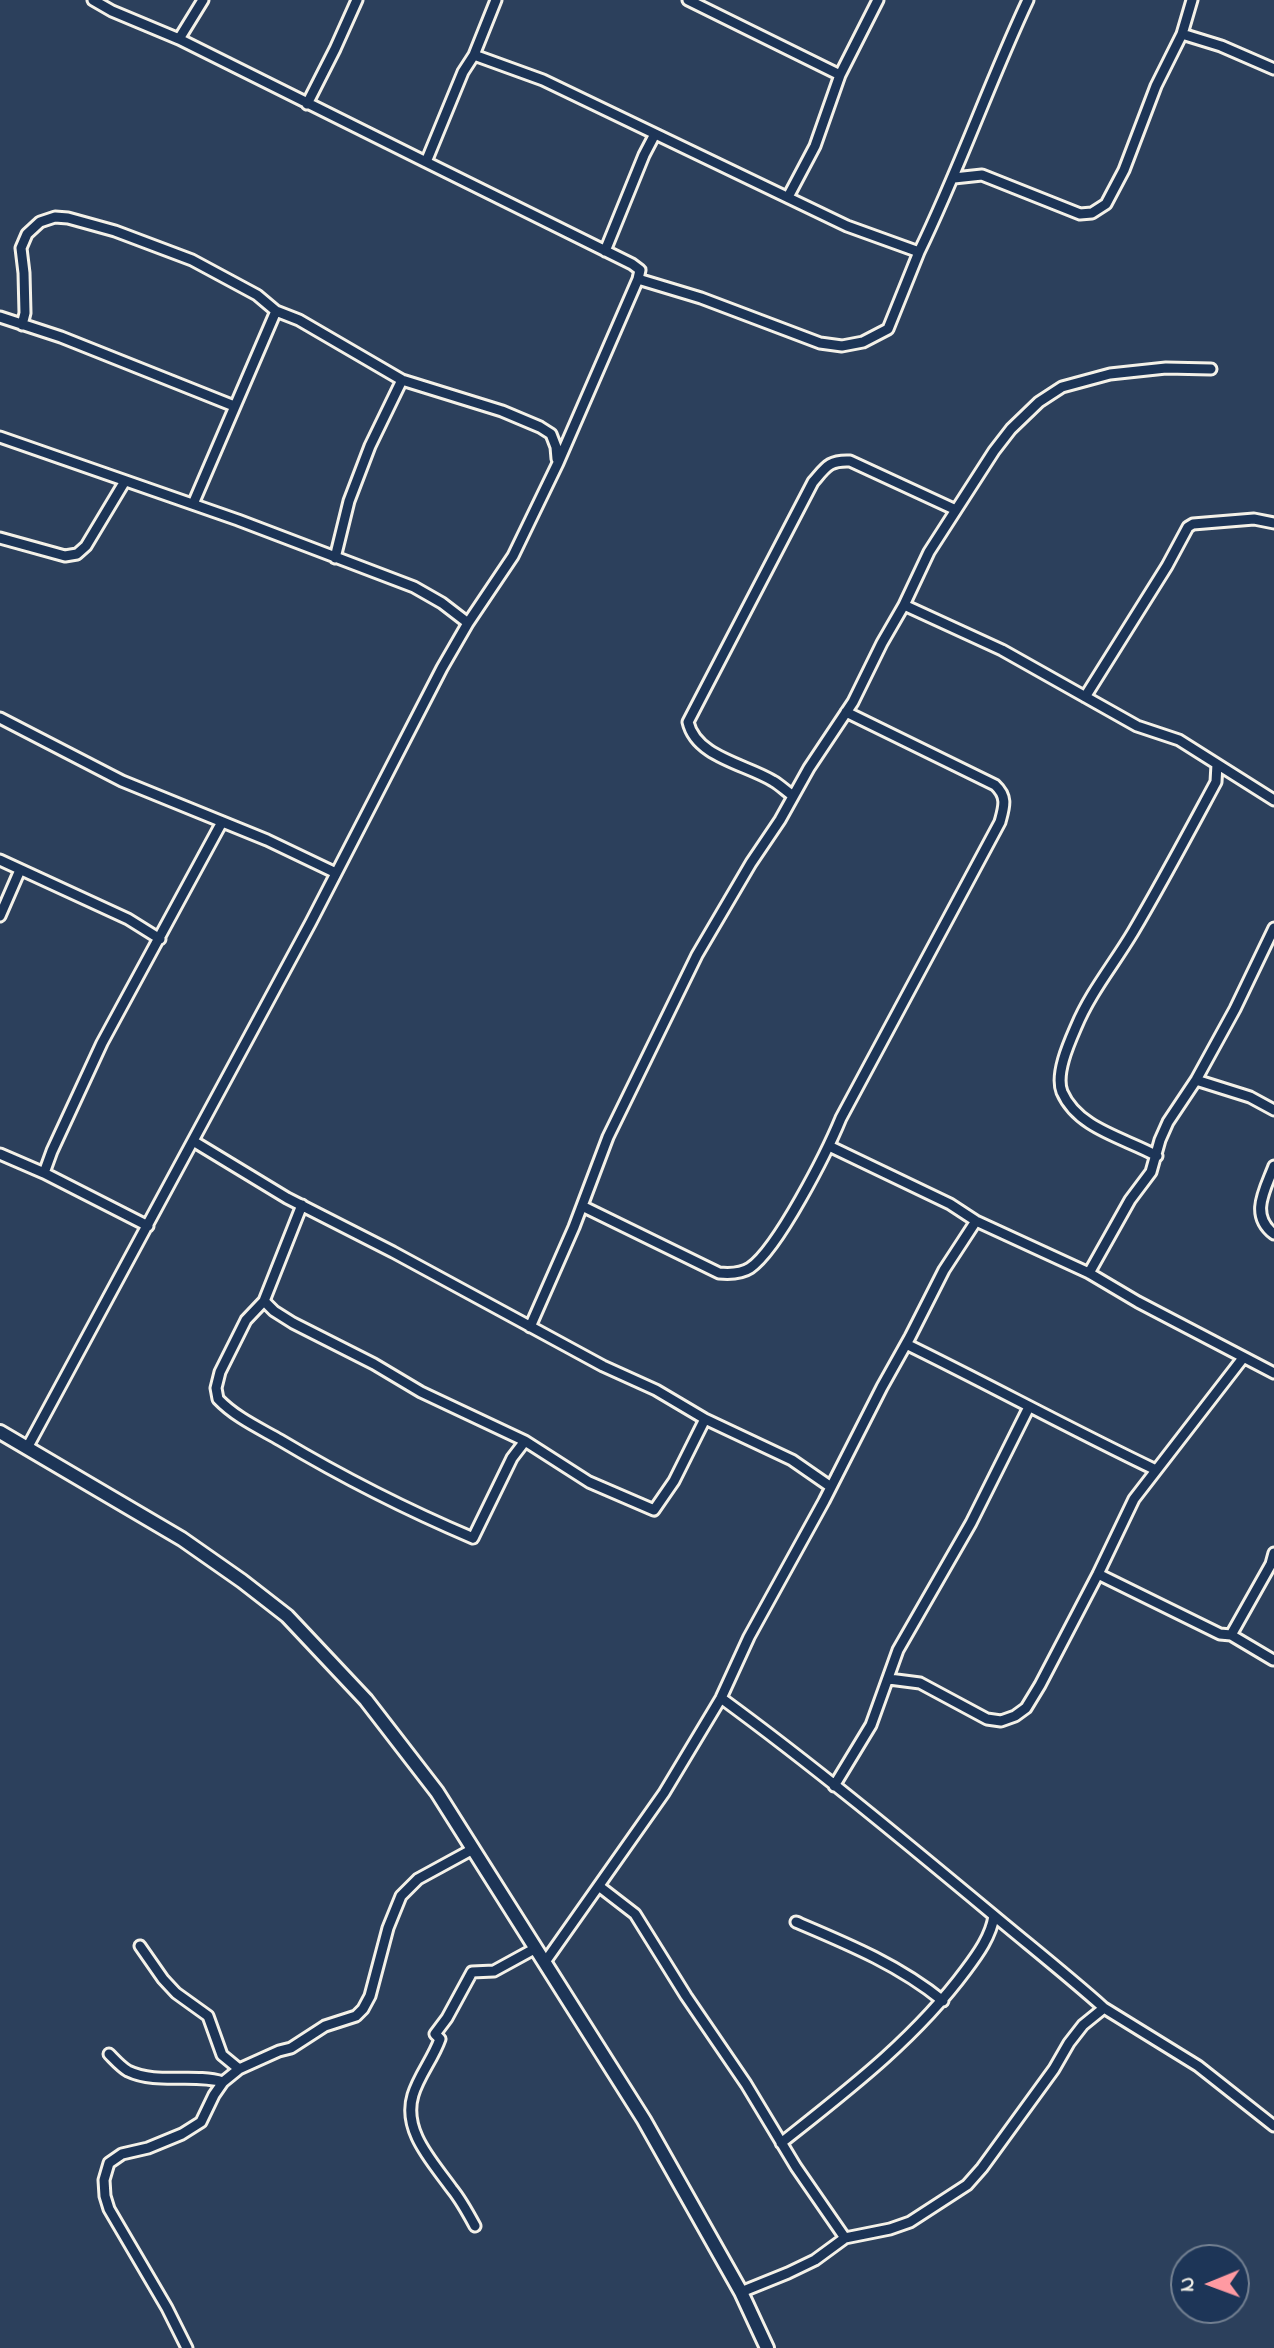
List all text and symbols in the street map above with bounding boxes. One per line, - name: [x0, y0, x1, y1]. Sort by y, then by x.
- north arrow: [1170, 2244, 1250, 2324]
- text: N: [1172, 2277, 1204, 2292]

